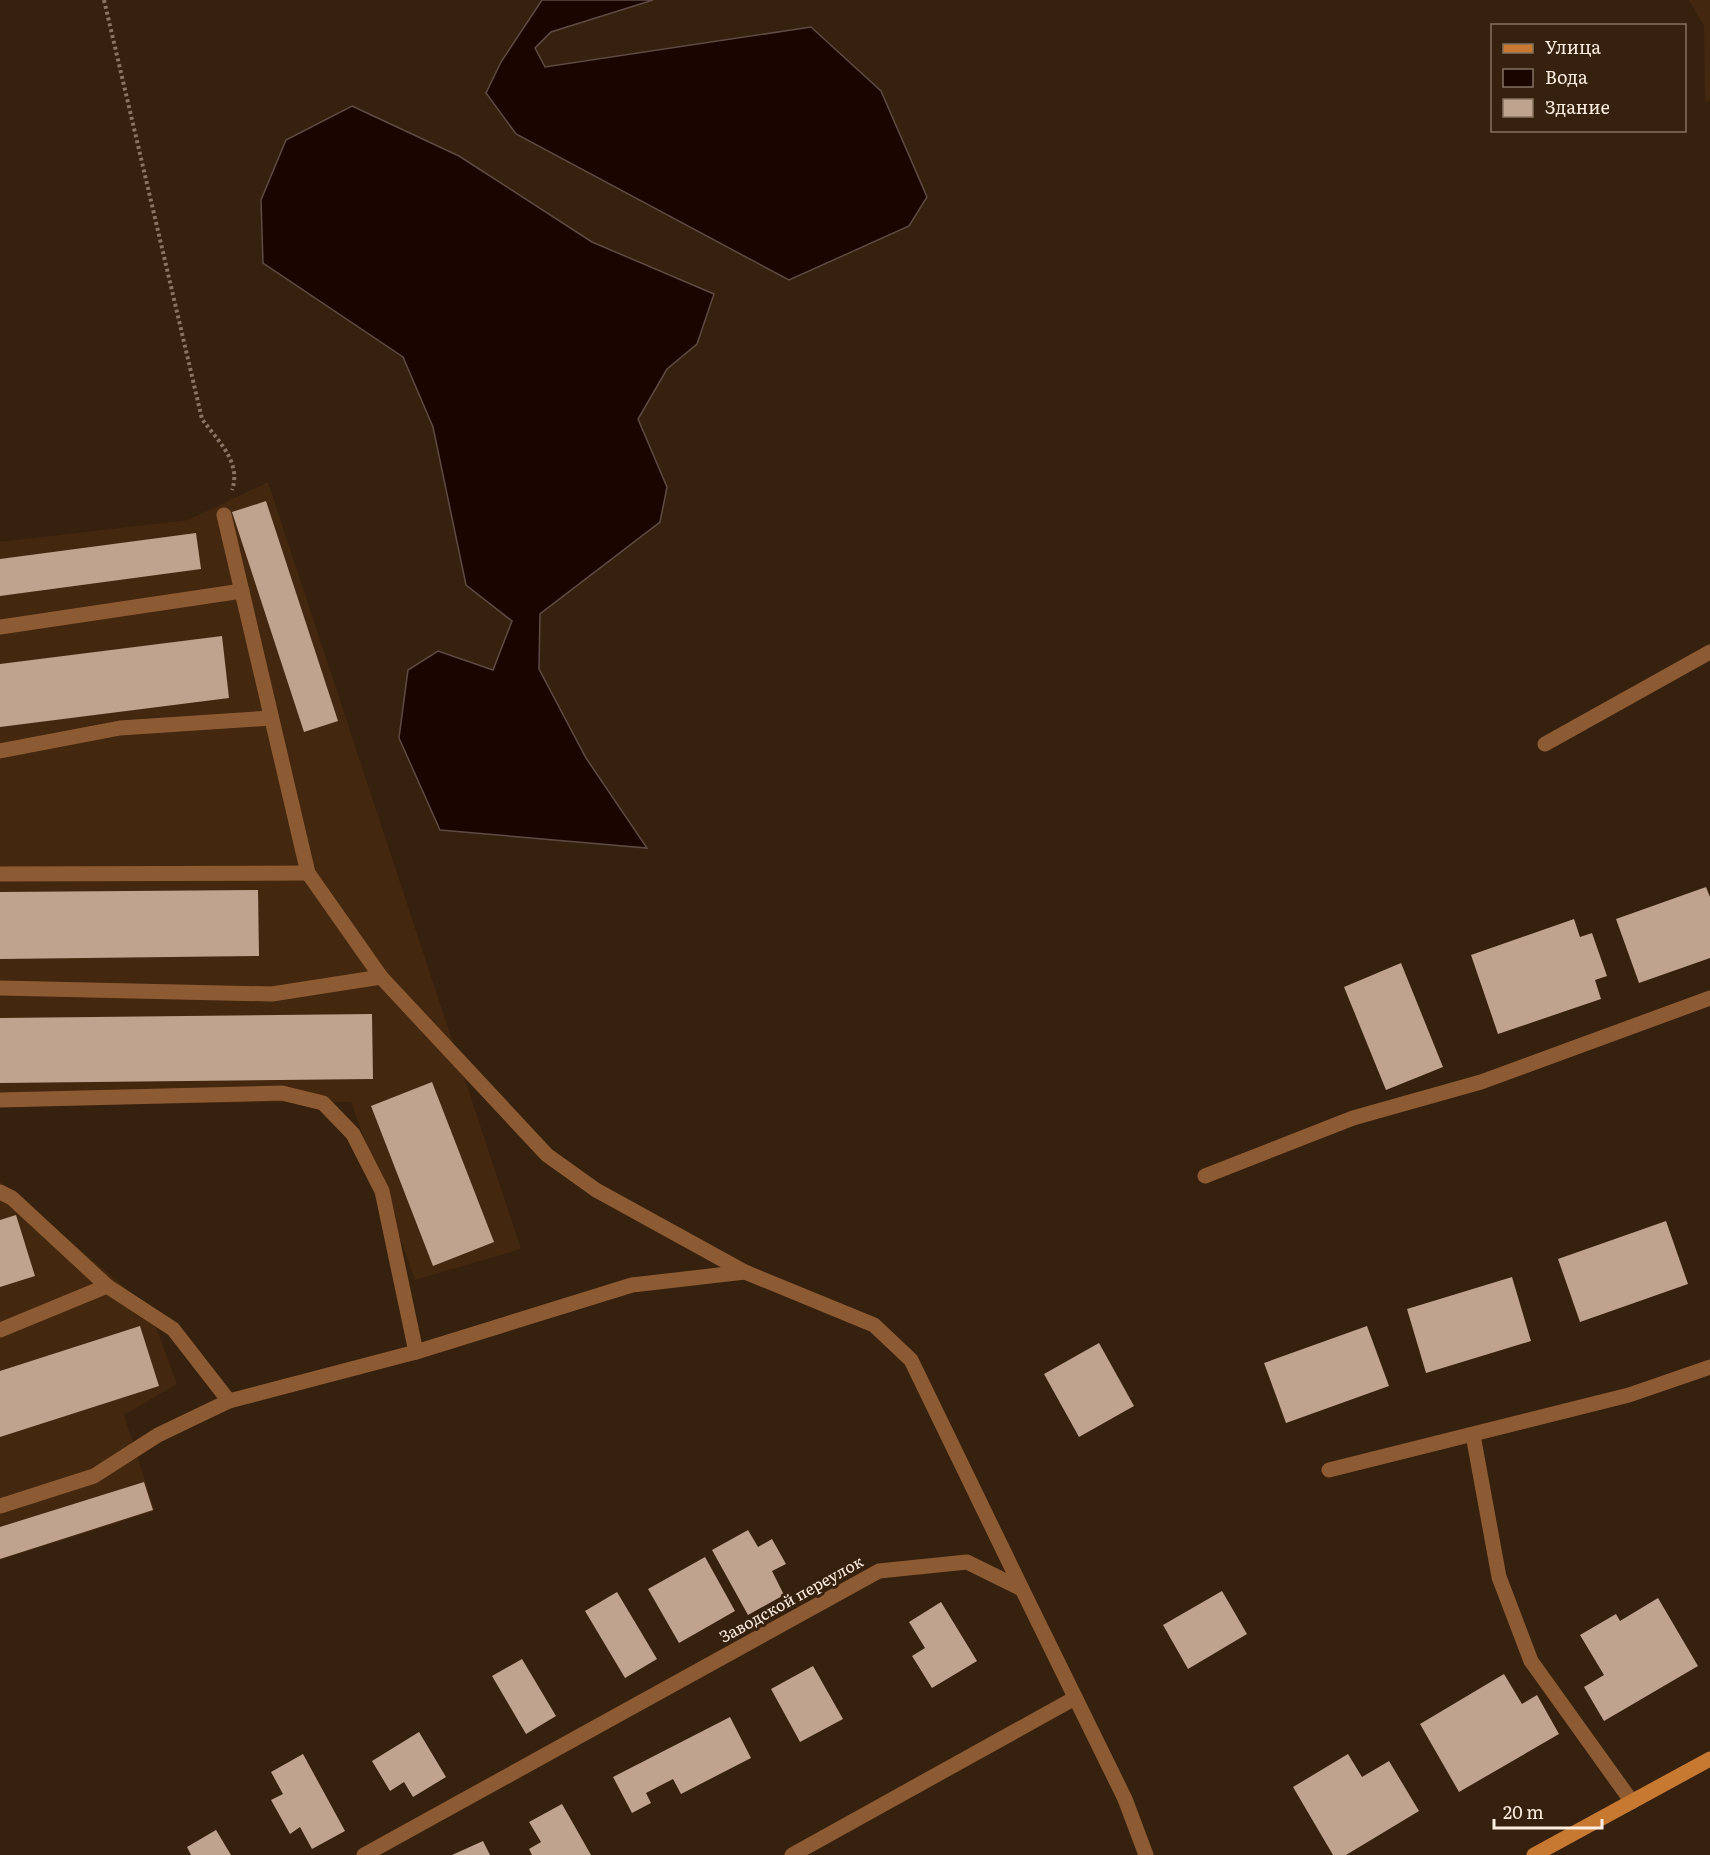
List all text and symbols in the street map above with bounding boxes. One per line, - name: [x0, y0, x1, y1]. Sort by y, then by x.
- legend: [1491, 24, 1686, 132]
- text: Улица: [1545, 33, 1601, 60]
- text: Вода: [1545, 63, 1588, 90]
- text: Здание: [1545, 93, 1610, 120]
- street label: Заводской переулок: [714, 1548, 867, 1648]
- scale bar: [1494, 1792, 1602, 1830]
- text: 20 m: [1503, 1798, 1544, 1825]

